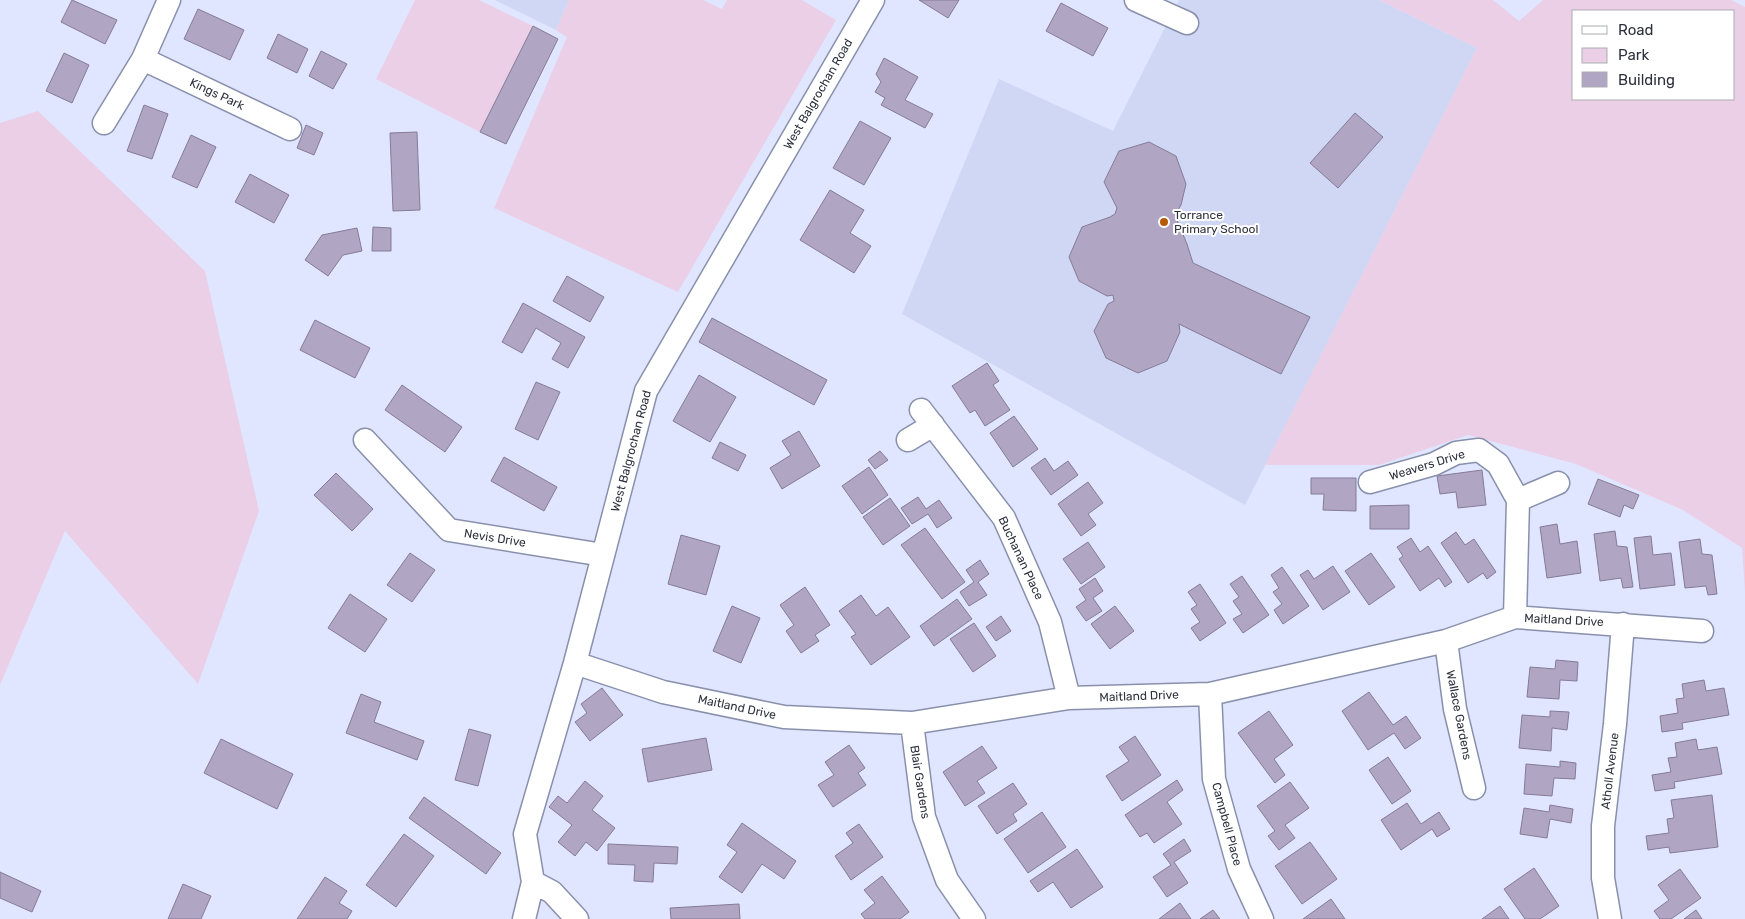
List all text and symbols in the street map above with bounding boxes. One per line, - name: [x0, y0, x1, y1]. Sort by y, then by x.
- legend: [1572, 10, 1735, 100]
- text: Road: [1618, 21, 1654, 39]
- street label: West Balgrochan Road: [781, 36, 855, 152]
- text: Park: [1618, 46, 1649, 64]
- text: Building: [1618, 71, 1675, 89]
- street label: Kings Park: [187, 75, 247, 113]
- place label: Torrance Primary School: [1174, 208, 1258, 236]
- marker: Torrance Primary School: [1158, 216, 1170, 228]
- street label: West Balgrochan Road: [608, 389, 654, 513]
- street label: Weavers Drive: [1388, 447, 1467, 483]
- street label: Buchanan Place: [996, 514, 1047, 602]
- street label: Nevis Drive: [463, 526, 527, 550]
- street label: Maitland Drive: [1524, 611, 1604, 629]
- street label: Wallace Gardens: [1443, 669, 1475, 761]
- street label: Maitland Drive: [1099, 688, 1179, 704]
- street label: Maitland Drive: [697, 692, 778, 722]
- street label: Atholl Avenue: [1598, 732, 1622, 810]
- street label: Blair Gardens: [907, 744, 933, 820]
- street label: Campbell Place: [1209, 781, 1245, 867]

